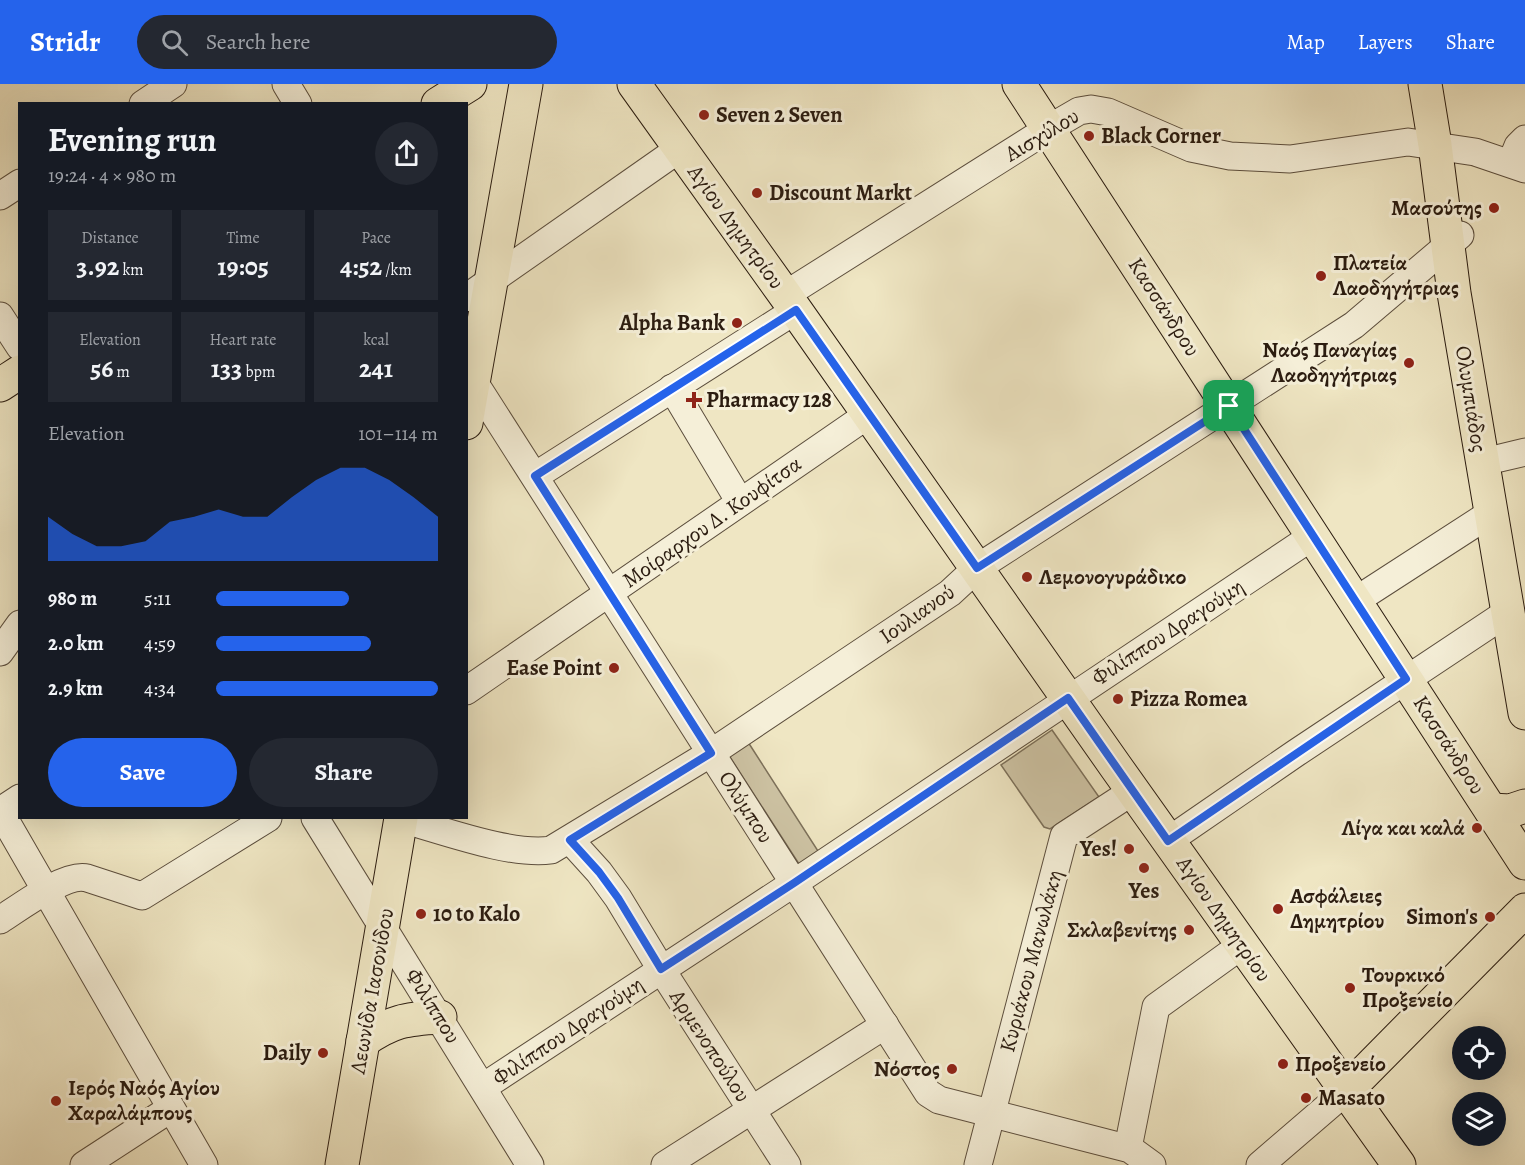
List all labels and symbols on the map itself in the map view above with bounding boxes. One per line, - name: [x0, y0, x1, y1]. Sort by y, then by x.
- place label: Seven 2 Seven: [716, 100, 843, 130]
- street label: Αισχύλου: [998, 101, 1085, 169]
- marker: Seven 2 Seven: [697, 108, 711, 122]
- place label: Black Corner: [1101, 121, 1221, 151]
- marker: Black Corner: [1082, 129, 1096, 143]
- street label: Αγίου Δημητρίου: [680, 158, 791, 295]
- place label: Discount Markt: [769, 178, 913, 208]
- marker: Discount Markt: [750, 186, 764, 200]
- place label: Μασούτης: [1391, 193, 1482, 223]
- marker: Μασούτης: [1487, 201, 1501, 215]
- place label: Πλατεία Λαοδηγήτριας: [1332, 248, 1459, 303]
- street label: Κασσάνδρου: [1121, 252, 1207, 362]
- marker: Πλατεία Λαοδηγήτριας: [1314, 269, 1328, 283]
- place label: Alpha Bank: [618, 308, 726, 338]
- marker: Alpha Bank: [730, 316, 744, 330]
- place label: Ναός Παναγίας Λαοδηγήτριας: [1262, 335, 1397, 390]
- street label: Ολυμπιάδος: [1448, 344, 1494, 454]
- marker: Ναός Παναγίας Λαοδηγήτριας: [1402, 356, 1416, 370]
- pin: [1203, 380, 1254, 431]
- place label: Pharmacy 128: [706, 385, 832, 415]
- marker: Pharmacy 128: [687, 393, 701, 407]
- street label: Μοίραρχου Δ. Κουφίτσα: [616, 449, 808, 595]
- place label: Λεμονογυράδικο: [1038, 562, 1187, 592]
- marker: Λεμονογυράδικο: [1020, 570, 1034, 584]
- street label: Φιλίππου Δραγούμη: [1086, 571, 1250, 693]
- street label: Ιουλιανού: [873, 577, 961, 651]
- place label: Ease Point: [506, 653, 603, 683]
- marker: Ease Point: [607, 661, 621, 675]
- place label: Pizza Romea: [1130, 684, 1248, 714]
- street label: Κασσάνδρου: [1406, 690, 1492, 800]
- marker: Pizza Romea: [1111, 692, 1125, 706]
- street label: Ολύμπου: [711, 765, 781, 849]
- place label: Λίγα και καλά: [1341, 813, 1465, 843]
- marker: Λίγα και καλά: [1470, 821, 1484, 835]
- place label: Yes!: [1079, 834, 1117, 864]
- marker: Yes!: [1122, 842, 1136, 856]
- street label: Αγίου Δημητρίου: [1169, 849, 1278, 988]
- marker: Yes: [1137, 861, 1151, 875]
- street label: Κυριάκου Μανωλάκη: [992, 866, 1070, 1056]
- place label: Yes: [1128, 876, 1159, 906]
- place label: Ασφάλειες Δημητρίου: [1289, 881, 1384, 936]
- place label: 10 to Kalo: [433, 899, 520, 929]
- marker: Ασφάλειες Δημητρίου: [1271, 902, 1285, 916]
- place label: Simon's: [1406, 902, 1478, 932]
- street label: Λεωνίδα Ιασονίδου: [342, 906, 401, 1077]
- marker: 10 to Kalo: [414, 907, 428, 921]
- marker: Simon's: [1483, 910, 1497, 924]
- place label: Σκλαβενίτης: [1067, 915, 1177, 945]
- marker: Σκλαβενίτης: [1182, 923, 1196, 937]
- place label: Τουρκικό Προξενείο: [1362, 960, 1453, 1015]
- street label: Φιλίππου: [398, 963, 468, 1049]
- street label: Φιλίππου Δραγούμη: [486, 969, 650, 1093]
- marker: Τουρκικό Προξενείο: [1343, 981, 1357, 995]
- street label: Αρμενοπούλου: [662, 983, 758, 1108]
- place label: Daily: [263, 1038, 312, 1068]
- marker: Daily: [316, 1046, 330, 1060]
- place label: Προξενείο: [1295, 1049, 1386, 1079]
- place label: Νόστος: [874, 1054, 940, 1084]
- marker: Προξενείο: [1276, 1057, 1290, 1071]
- marker: Νόστος: [945, 1062, 959, 1076]
- place label: Ιερός Ναός Αγίου Χαραλάμπους: [68, 1073, 220, 1128]
- place label: Masato: [1318, 1083, 1385, 1113]
- marker: Masato: [1299, 1091, 1313, 1105]
- marker: Ιερός Ναός Αγίου Χαραλάμπους: [49, 1094, 63, 1108]

